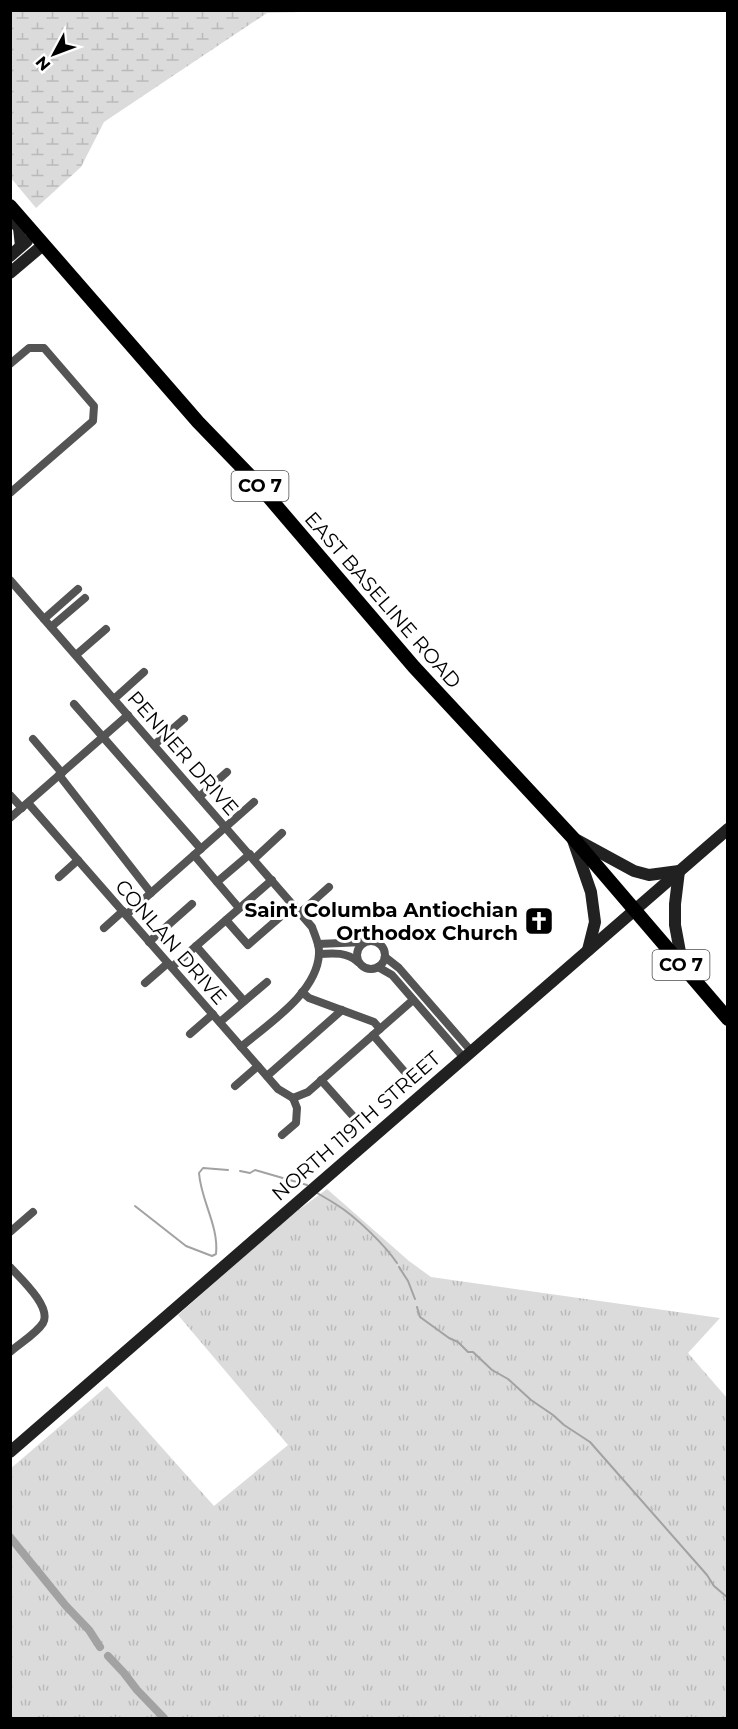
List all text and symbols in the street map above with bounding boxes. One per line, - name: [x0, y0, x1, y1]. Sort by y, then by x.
- north arrow: [24, 24, 84, 84]
- text: N: [32, 52, 54, 75]
- road number: CO 7: [232, 471, 288, 501]
- street label: EAST BASELINE ROAD: [300, 507, 466, 693]
- street label: PENNER DRIVE: [122, 686, 244, 820]
- street label: CONLAN DRIVE: [110, 875, 232, 1009]
- place label: Saint Columba Antiochian Orthodox Church: [244, 898, 518, 945]
- church icon: Saint Columba Antiochian Orthodox Church: [523, 905, 555, 937]
- road number: CO 7: [652, 950, 710, 980]
- street label: NORTH 119TH STREET: [267, 1046, 446, 1206]

